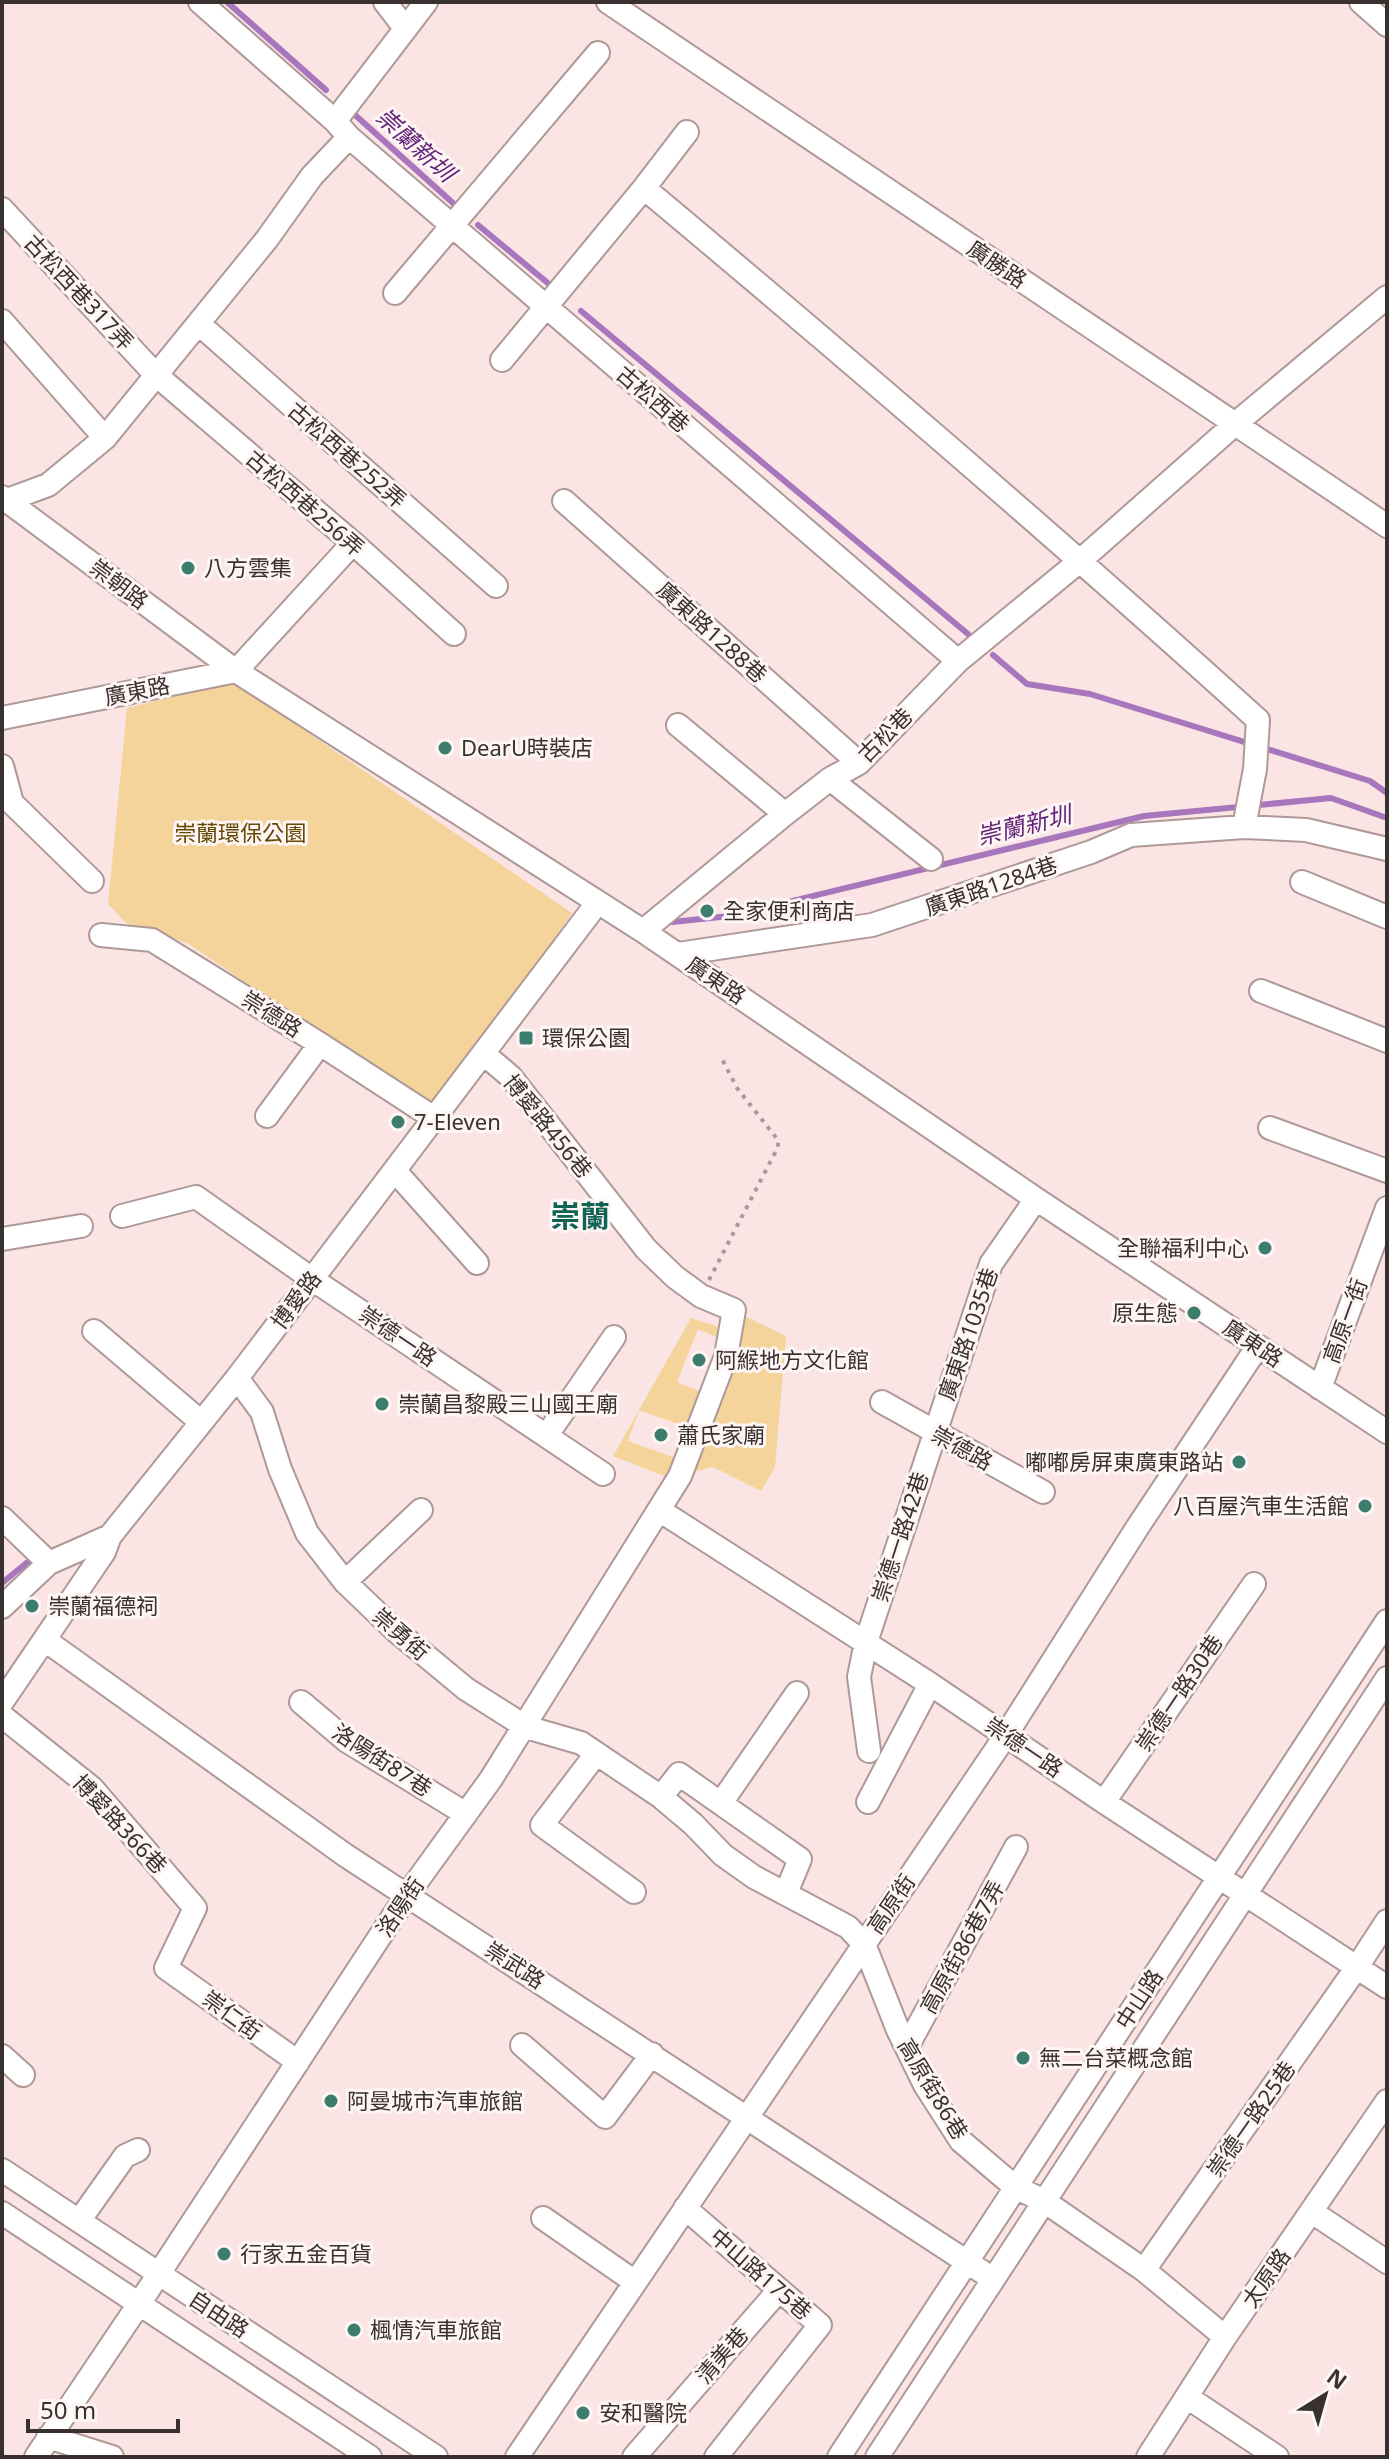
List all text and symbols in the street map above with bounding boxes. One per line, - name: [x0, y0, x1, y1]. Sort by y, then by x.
- water label: 崇蘭新圳: [369, 100, 465, 190]
- street label: 古松西巷317弄: [18, 227, 141, 356]
- street label: 廣勝路: [962, 232, 1033, 294]
- street label: 古松西巷: [611, 358, 697, 438]
- street label: 古松西巷252弄: [282, 394, 413, 514]
- street label: 古松西巷256弄: [240, 442, 371, 562]
- street label: 崇朝路: [84, 551, 155, 615]
- place label: 八方雲集: [204, 552, 292, 582]
- marker: 八方雲集: [179, 559, 197, 577]
- street label: 廣東路1288巷: [651, 574, 774, 689]
- street label: 廣東路: [102, 669, 172, 711]
- street label: 古松巷: [850, 700, 918, 768]
- place label: DearU時裝店: [461, 732, 593, 762]
- marker: DearU時裝店: [436, 739, 454, 757]
- water label: 崇蘭新圳: [973, 796, 1077, 852]
- park label: 崇蘭環保公園: [174, 817, 306, 847]
- street label: 廣東路1284巷: [920, 848, 1061, 922]
- place label: 全家便利商店: [723, 895, 855, 925]
- marker: 全家便利商店: [698, 902, 716, 920]
- street label: 廣東路: [681, 948, 752, 1010]
- street label: 崇德路: [237, 983, 308, 1043]
- place label: 環保公園: [542, 1022, 630, 1052]
- marker: 環保公園: [517, 1029, 535, 1047]
- street label: 博愛路456巷: [498, 1067, 600, 1184]
- place label: 7-Eleven: [414, 1106, 501, 1136]
- marker: 7-Eleven: [389, 1113, 407, 1131]
- district label: 崇蘭: [550, 1195, 610, 1236]
- place label: 全聯福利中心: [1117, 1232, 1249, 1262]
- marker: 全聯福利中心: [1256, 1239, 1274, 1257]
- street label: 廣東路1035巷: [930, 1263, 1004, 1404]
- street label: 博愛路: [263, 1264, 327, 1335]
- street label: 高原一街: [1315, 1274, 1373, 1367]
- place label: 原生態: [1112, 1297, 1178, 1327]
- street label: 崇德一路: [354, 1298, 443, 1372]
- marker: 原生態: [1185, 1304, 1203, 1322]
- street label: 廣東路: [1218, 1311, 1289, 1373]
- place label: 阿緱地方文化館: [715, 1344, 869, 1374]
- marker: 阿緱地方文化館: [690, 1351, 708, 1369]
- place label: 崇蘭昌黎殿三山國王廟: [398, 1388, 618, 1418]
- marker: 崇蘭昌黎殿三山國王廟: [373, 1395, 391, 1413]
- street label: 崇德路: [926, 1418, 999, 1476]
- place label: 蕭氏家廟: [677, 1419, 765, 1449]
- marker: 蕭氏家廟: [652, 1426, 670, 1444]
- place label: 嘟嘟房屏東廣東路站: [1025, 1446, 1223, 1476]
- marker: 嘟嘟房屏東廣東路站: [1230, 1453, 1248, 1471]
- street label: 崇德一路42巷: [864, 1468, 934, 1606]
- place label: 八百屋汽車生活館: [1173, 1490, 1349, 1520]
- marker: 八百屋汽車生活館: [1356, 1497, 1374, 1515]
- place label: 崇蘭福德祠: [48, 1590, 158, 1620]
- marker: 崇蘭福德祠: [23, 1597, 41, 1615]
- street label: 崇勇街: [367, 1600, 436, 1666]
- street label: 崇德一路30巷: [1128, 1628, 1228, 1757]
- street label: 崇德一路: [980, 1709, 1069, 1783]
- street label: 洛陽街87巷: [327, 1716, 438, 1803]
- street label: 博愛路366巷: [67, 1767, 175, 1880]
- street label: 高原街: [859, 1868, 921, 1939]
- street label: 洛陽街: [368, 1871, 430, 1942]
- street label: 高原街86巷7弄: [912, 1875, 1010, 2018]
- street label: 崇武路: [480, 1934, 551, 1995]
- street label: 中山路: [1108, 1963, 1169, 2034]
- street label: 崇仁街: [197, 1983, 268, 2046]
- street label: 高原街86巷: [892, 2032, 976, 2145]
- place label: 無二台菜概念館: [1039, 2042, 1193, 2072]
- marker: 無二台菜概念館: [1014, 2049, 1032, 2067]
- street label: 崇德一路25巷: [1199, 2054, 1301, 2182]
- place label: 阿曼城市汽車旅館: [347, 2085, 523, 2115]
- marker: 阿曼城市汽車旅館: [322, 2092, 340, 2110]
- street label: 中山路175巷: [704, 2221, 819, 2326]
- place label: 行家五金百貨: [240, 2238, 372, 2268]
- street label: 太原路: [1234, 2242, 1296, 2313]
- marker: 行家五金百貨: [215, 2245, 233, 2263]
- street label: 自由路: [184, 2283, 255, 2344]
- place label: 楓情汽車旅館: [370, 2314, 502, 2344]
- street label: 清美巷: [688, 2320, 754, 2389]
- marker: 楓情汽車旅館: [345, 2321, 363, 2339]
- north arrow: [1285, 2355, 1365, 2435]
- text: N: [1321, 2361, 1354, 2396]
- scale bar: [28, 2383, 178, 2433]
- text: 50 m: [40, 2393, 96, 2426]
- place label: 安和醫院: [599, 2397, 687, 2427]
- marker: 安和醫院: [574, 2404, 592, 2422]

